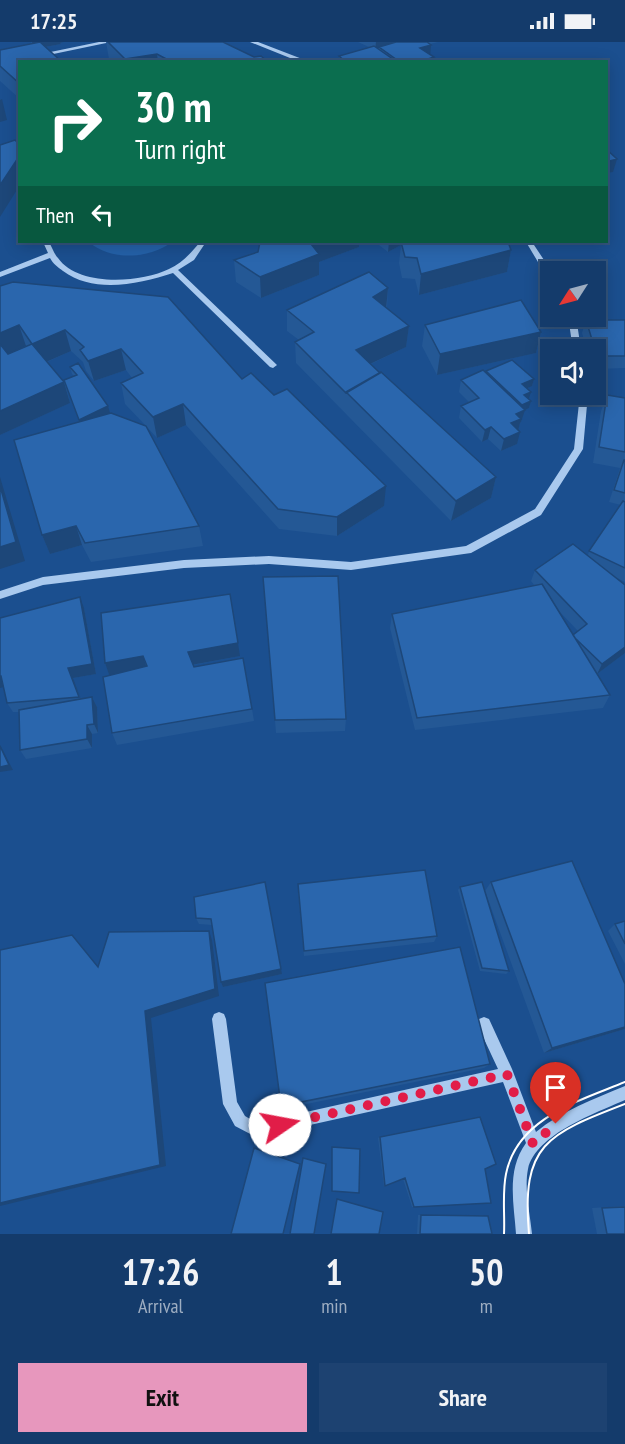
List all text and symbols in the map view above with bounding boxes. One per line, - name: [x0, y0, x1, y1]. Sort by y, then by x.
- text: 17:25: [30, 7, 78, 35]
- text: 30 m: [135, 79, 212, 134]
- icon: right: [36, 84, 114, 162]
- text: Turn right: [135, 132, 226, 166]
- icon: left: [86, 198, 119, 231]
- text: Then: [36, 201, 74, 229]
- north arrow: [540, 261, 606, 327]
- map controls: [540, 261, 606, 405]
- button: sound: [540, 339, 606, 405]
- pin: [530, 1062, 581, 1124]
- icon: arrive: [539, 1071, 572, 1104]
- position arrow: [248, 1093, 312, 1157]
- text: 17:26: [122, 1248, 200, 1295]
- text: 1: [326, 1248, 343, 1295]
- text: 50: [469, 1248, 503, 1295]
- text: Arrival: [138, 1293, 183, 1319]
- text: min: [321, 1293, 347, 1319]
- text: m: [480, 1293, 493, 1319]
- button: Exit: [18, 1363, 307, 1432]
- button: Share: [319, 1363, 607, 1432]

